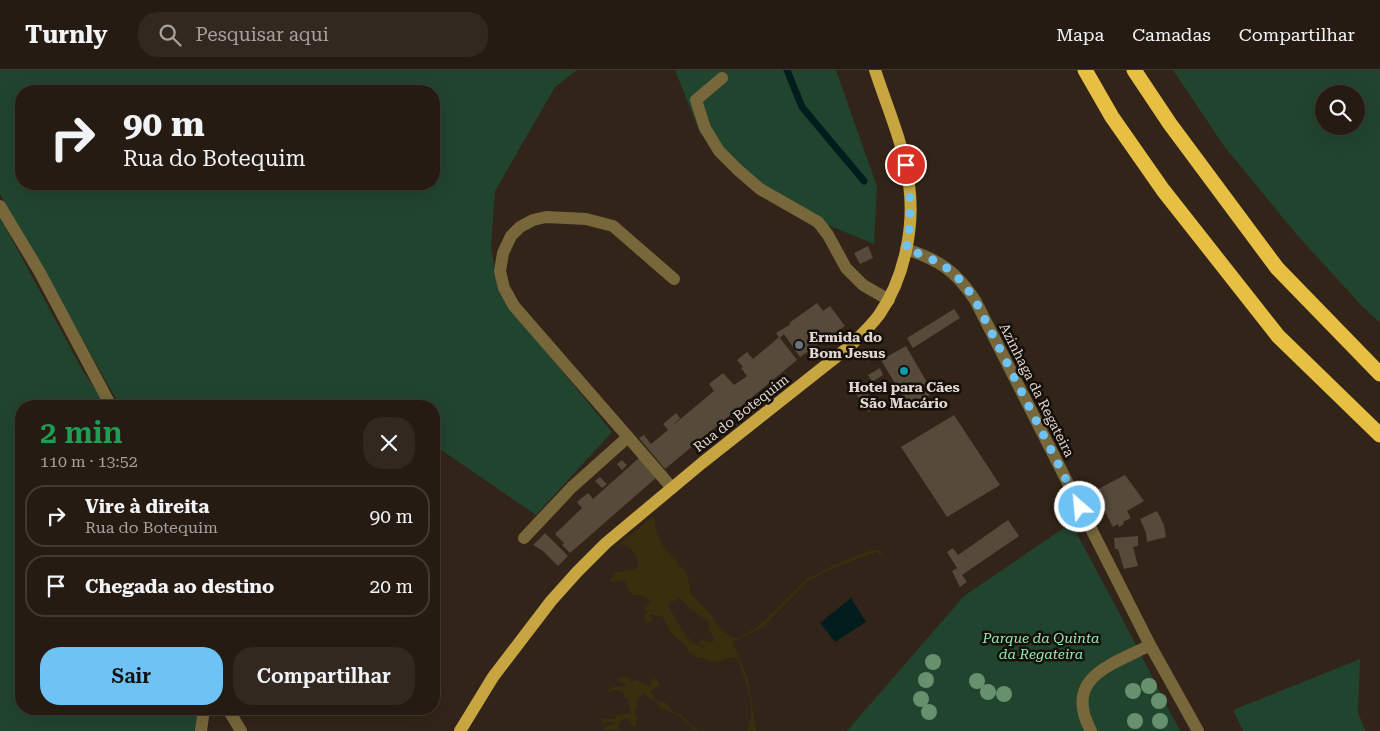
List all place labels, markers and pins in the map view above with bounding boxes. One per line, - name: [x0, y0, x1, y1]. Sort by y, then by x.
- pin: [885, 144, 927, 186]
- place label: Ermida do Bom Jesus: [809, 329, 885, 361]
- marker: Ermida do Bom Jesus: [793, 339, 805, 351]
- marker: Hotel para Cães São Macário: [898, 365, 910, 377]
- place label: Hotel para Cães São Macário: [848, 379, 960, 411]

